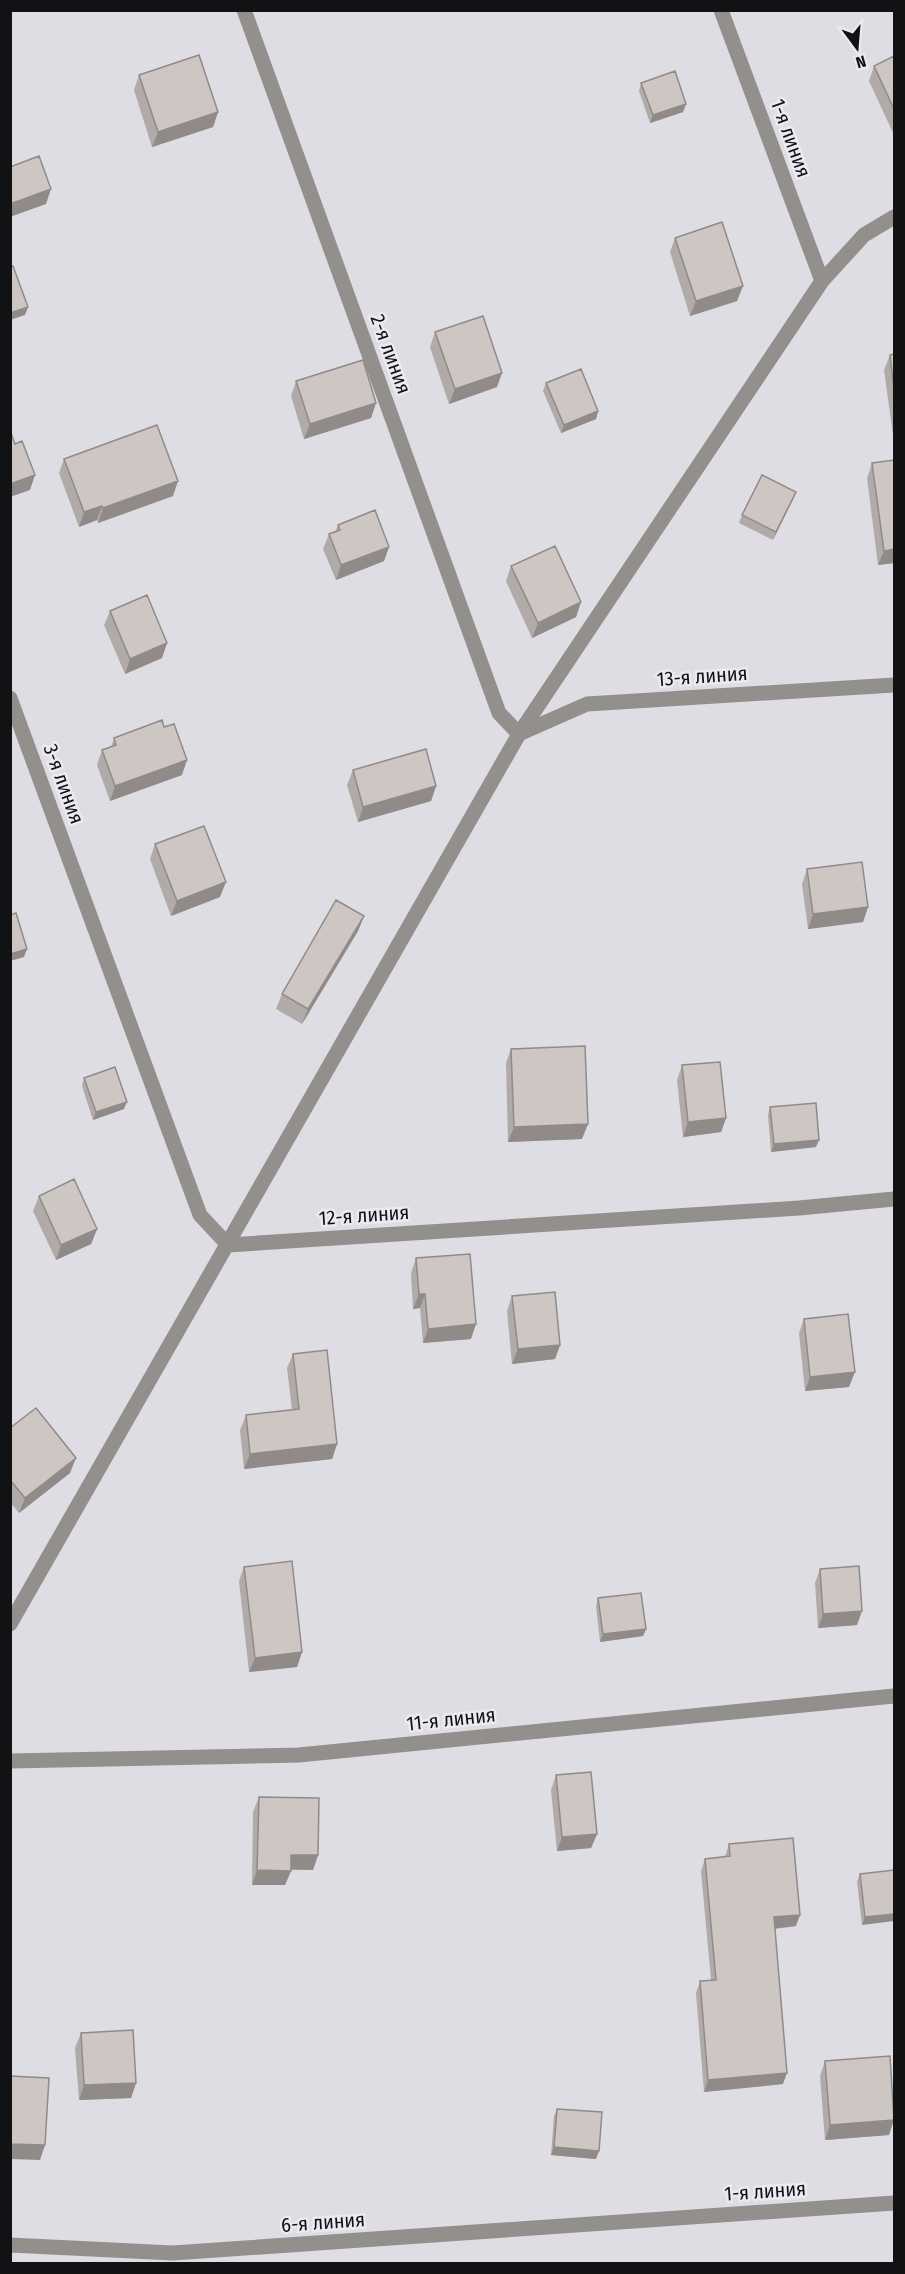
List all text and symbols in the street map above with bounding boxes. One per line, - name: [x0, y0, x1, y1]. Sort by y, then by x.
- north arrow: [827, 18, 887, 78]
- text: N: [854, 51, 868, 72]
- street label: 1-я линия: [766, 95, 816, 181]
- street label: 2-я линия: [366, 311, 416, 397]
- street label: 13-я линия: [656, 661, 748, 691]
- street label: 3-я линия: [39, 741, 89, 827]
- street label: 12-я линия: [318, 1200, 410, 1230]
- street label: 11-я линия: [405, 1702, 497, 1736]
- street label: 1-я линия: [723, 2176, 807, 2206]
- street label: 6-я линия: [280, 2207, 366, 2237]

